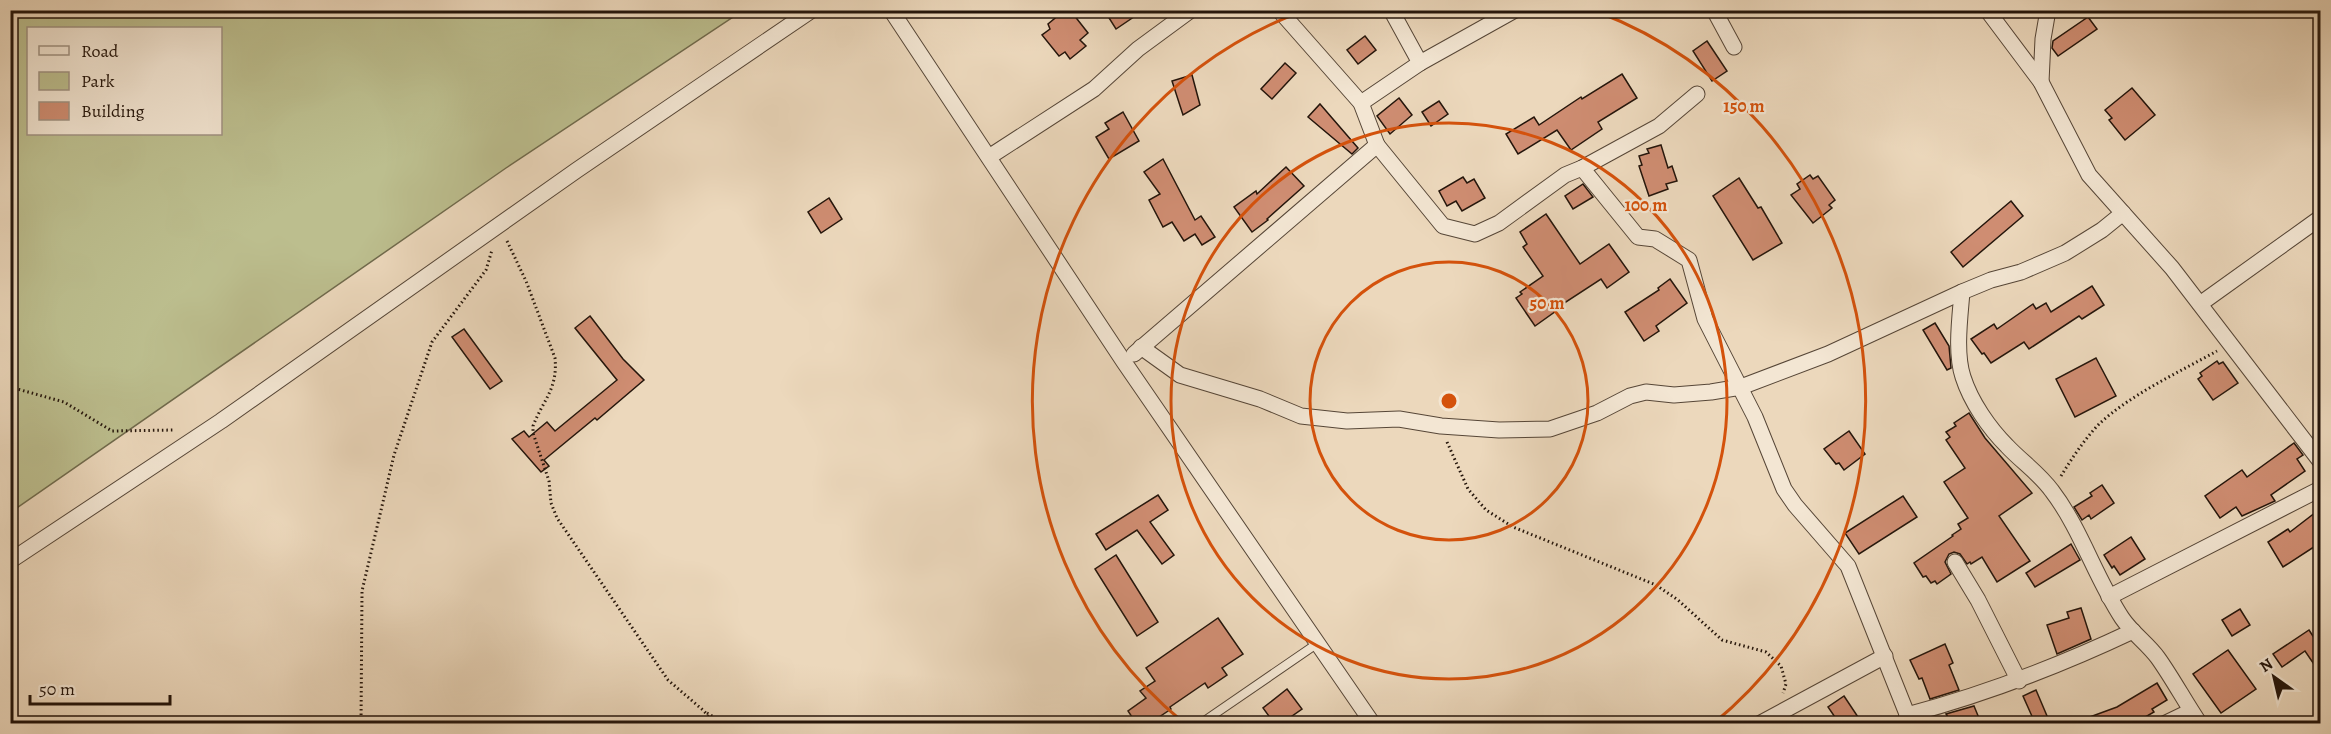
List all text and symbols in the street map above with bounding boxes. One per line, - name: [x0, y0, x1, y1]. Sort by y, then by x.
- legend: [27, 27, 222, 135]
- text: Road: [81, 39, 119, 63]
- text: Park: [81, 69, 115, 93]
- text: 150 m: [1723, 94, 1765, 118]
- text: Building: [81, 99, 145, 123]
- text: 100 m: [1625, 193, 1667, 217]
- text: 50 m: [1530, 291, 1564, 315]
- centre of rings: [1439, 391, 1459, 411]
- north arrow: [2244, 647, 2304, 707]
- text: N: [2255, 653, 2277, 678]
- scale bar: [30, 668, 170, 706]
- text: 50 m: [39, 677, 75, 701]

